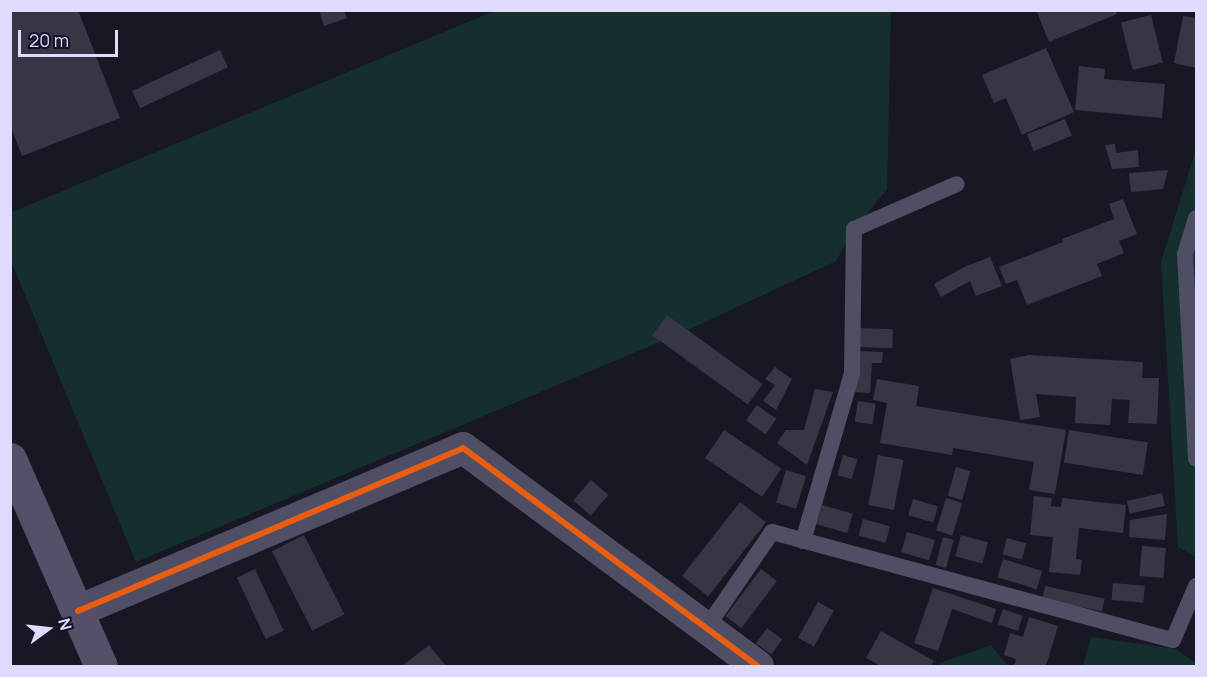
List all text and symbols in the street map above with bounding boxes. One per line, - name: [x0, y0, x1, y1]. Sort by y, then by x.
- scale bar: [21, 18, 122, 56]
- text: 20 m: [29, 28, 69, 52]
- north arrow: [18, 599, 78, 659]
- text: N: [53, 616, 78, 633]

